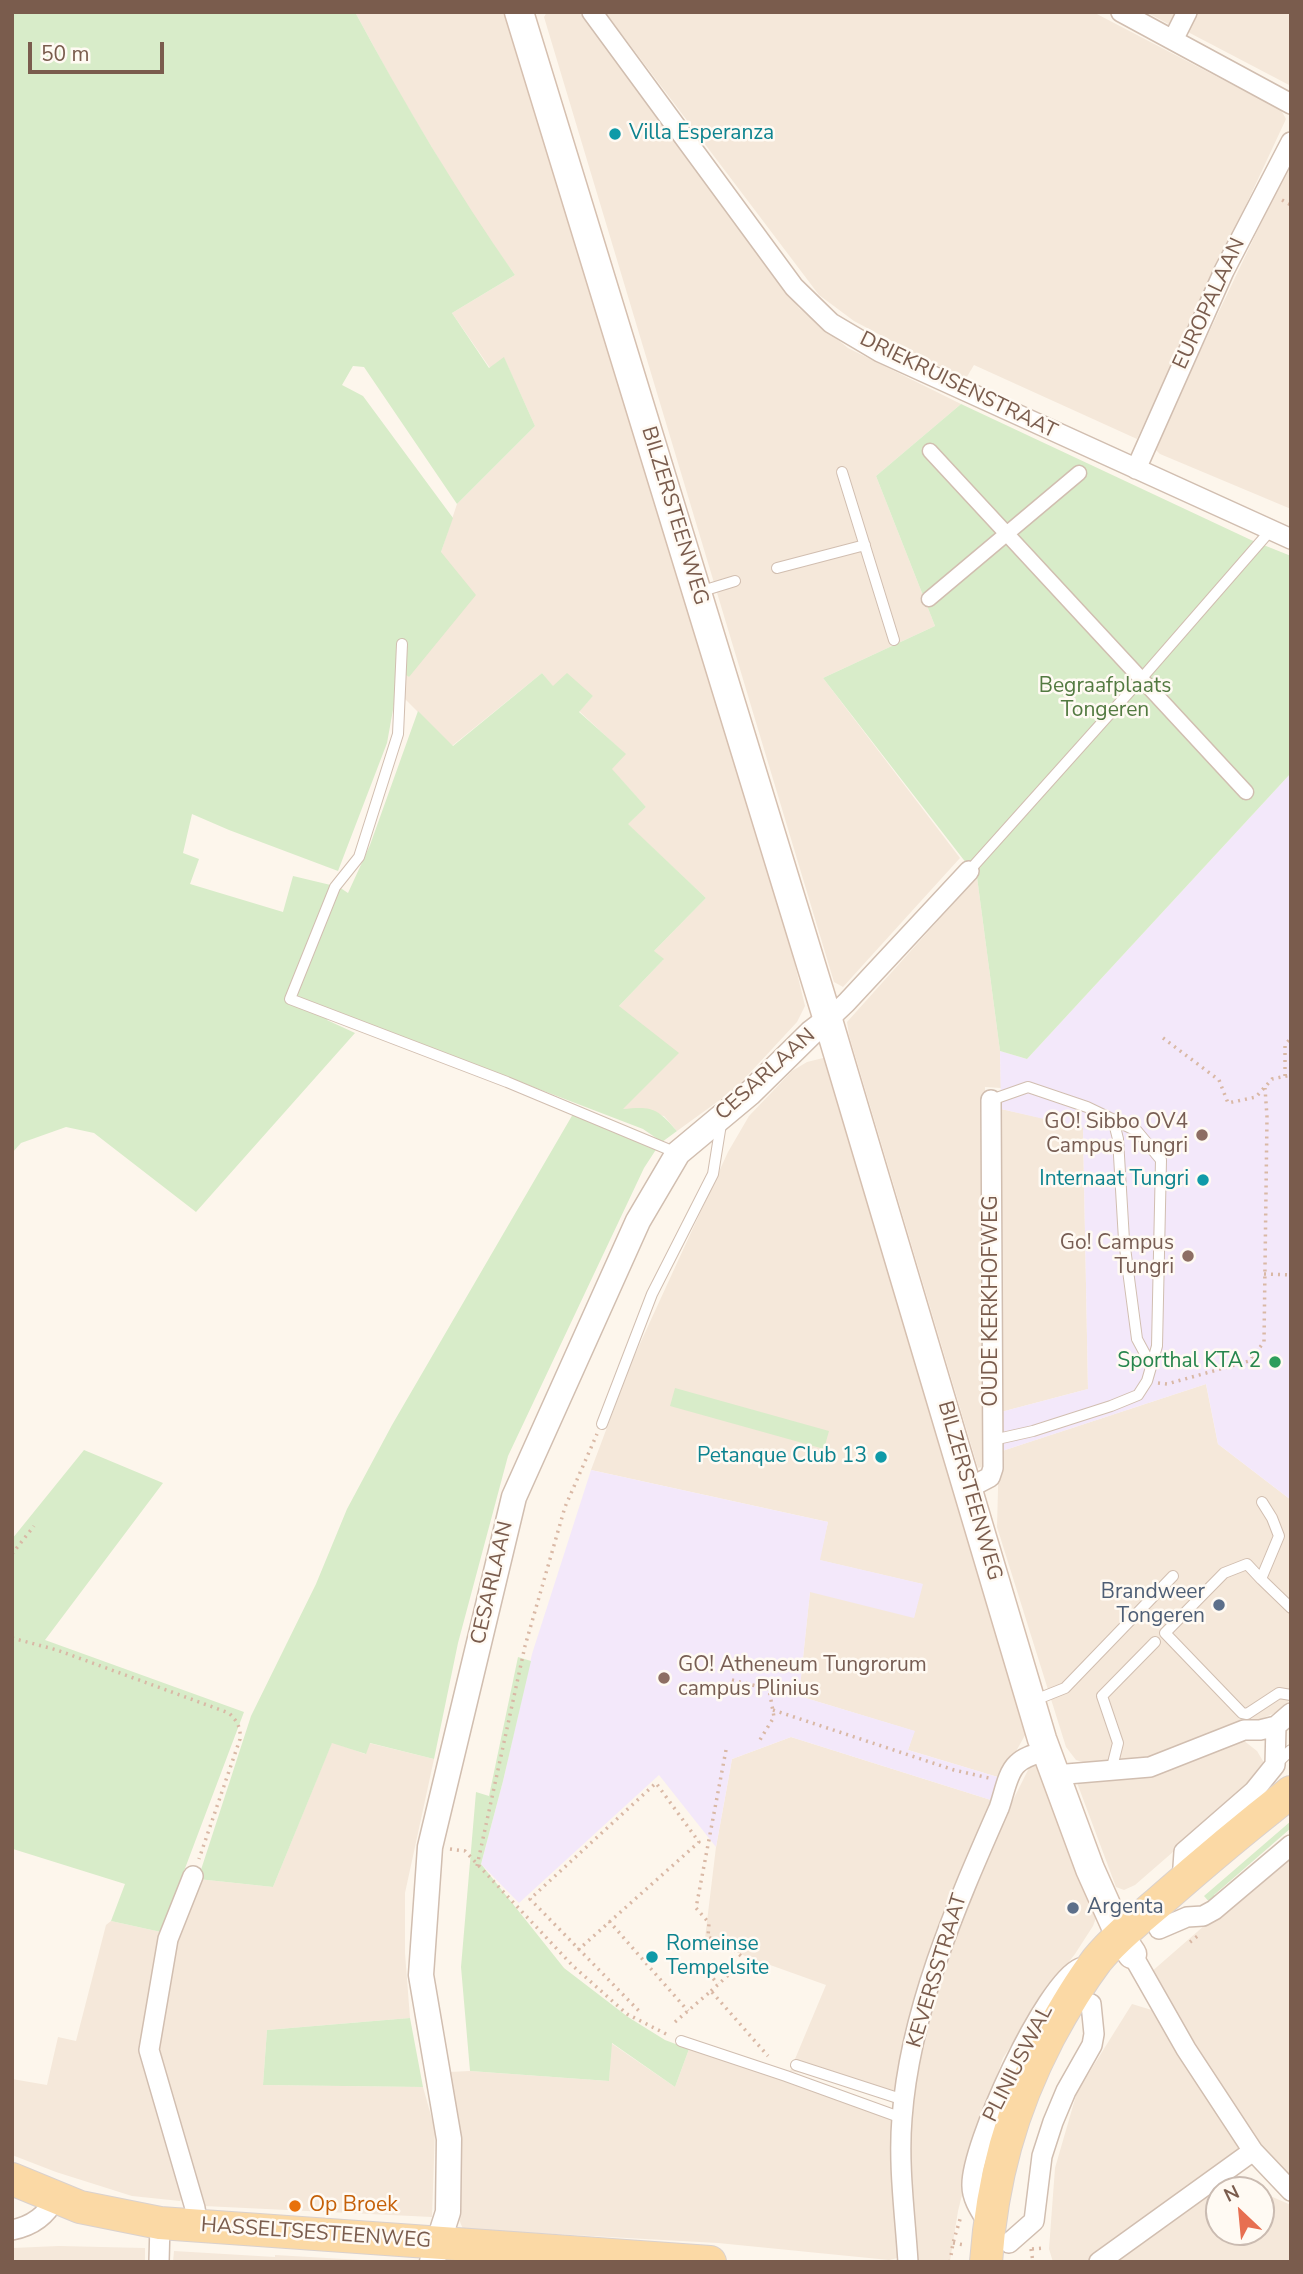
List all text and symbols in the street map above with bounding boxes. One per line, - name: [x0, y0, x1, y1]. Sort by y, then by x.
- scale bar: [32, 28, 168, 72]
- text: 50 m: [41, 40, 90, 68]
- place label: Villa Esperanza: [629, 121, 774, 147]
- marker: Villa Esperanza: [607, 126, 623, 142]
- street label: EUROPALAAN: [1169, 234, 1251, 374]
- street label: DRIEKRUISENSTRAAT: [855, 327, 1061, 445]
- street label: BILZERSTEENWEG: [635, 424, 713, 608]
- park label: Begraafplaats Tongeren: [1039, 674, 1171, 724]
- street label: CESARLAAN: [711, 1024, 821, 1126]
- place label: GO! Sibbo OV4 Campus Tungri: [1044, 1110, 1188, 1160]
- marker: GO! Sibbo OV4 Campus Tungri: [1194, 1127, 1210, 1143]
- place label: Internaat Tungri: [1039, 1167, 1189, 1193]
- marker: Internaat Tungri: [1195, 1172, 1211, 1188]
- street label: OUDE KERKHOFWEG: [979, 1195, 1005, 1407]
- place label: Go! Campus Tungri: [1060, 1231, 1174, 1281]
- marker: Go! Campus Tungri: [1180, 1248, 1196, 1264]
- place label: Sporthal KTA 2: [1117, 1349, 1261, 1375]
- marker: Sporthal KTA 2: [1267, 1354, 1283, 1370]
- street label: BILZERSTEENWEG: [931, 1398, 1007, 1584]
- place label: Petanque Club 13: [697, 1444, 867, 1470]
- marker: Petanque Club 13: [873, 1449, 889, 1465]
- street label: CESARLAAN: [467, 1519, 519, 1647]
- place label: Brandweer Tongeren: [1101, 1580, 1205, 1630]
- marker: Brandweer Tongeren: [1211, 1597, 1227, 1613]
- place label: GO! Atheneum Tungrorum campus Plinius: [678, 1653, 927, 1703]
- marker: GO! Atheneum Tungrorum campus Plinius: [656, 1670, 672, 1686]
- street label: KEVERSSTRAAT: [903, 1891, 973, 2051]
- place label: Argenta: [1087, 1895, 1164, 1921]
- marker: Argenta: [1065, 1900, 1081, 1916]
- place label: Romeinse Tempelsite: [666, 1932, 769, 1982]
- marker: Romeinse Tempelsite: [644, 1949, 660, 1965]
- street label: PLINIUSWAL: [979, 2001, 1059, 2127]
- north arrow: [1205, 2176, 1275, 2246]
- text: N: [1220, 2179, 1244, 2209]
- place label: Op Broek: [309, 2193, 398, 2219]
- marker: Op Broek: [287, 2198, 303, 2214]
- street label: HASSELTSESTEENWEG: [200, 2213, 432, 2255]

